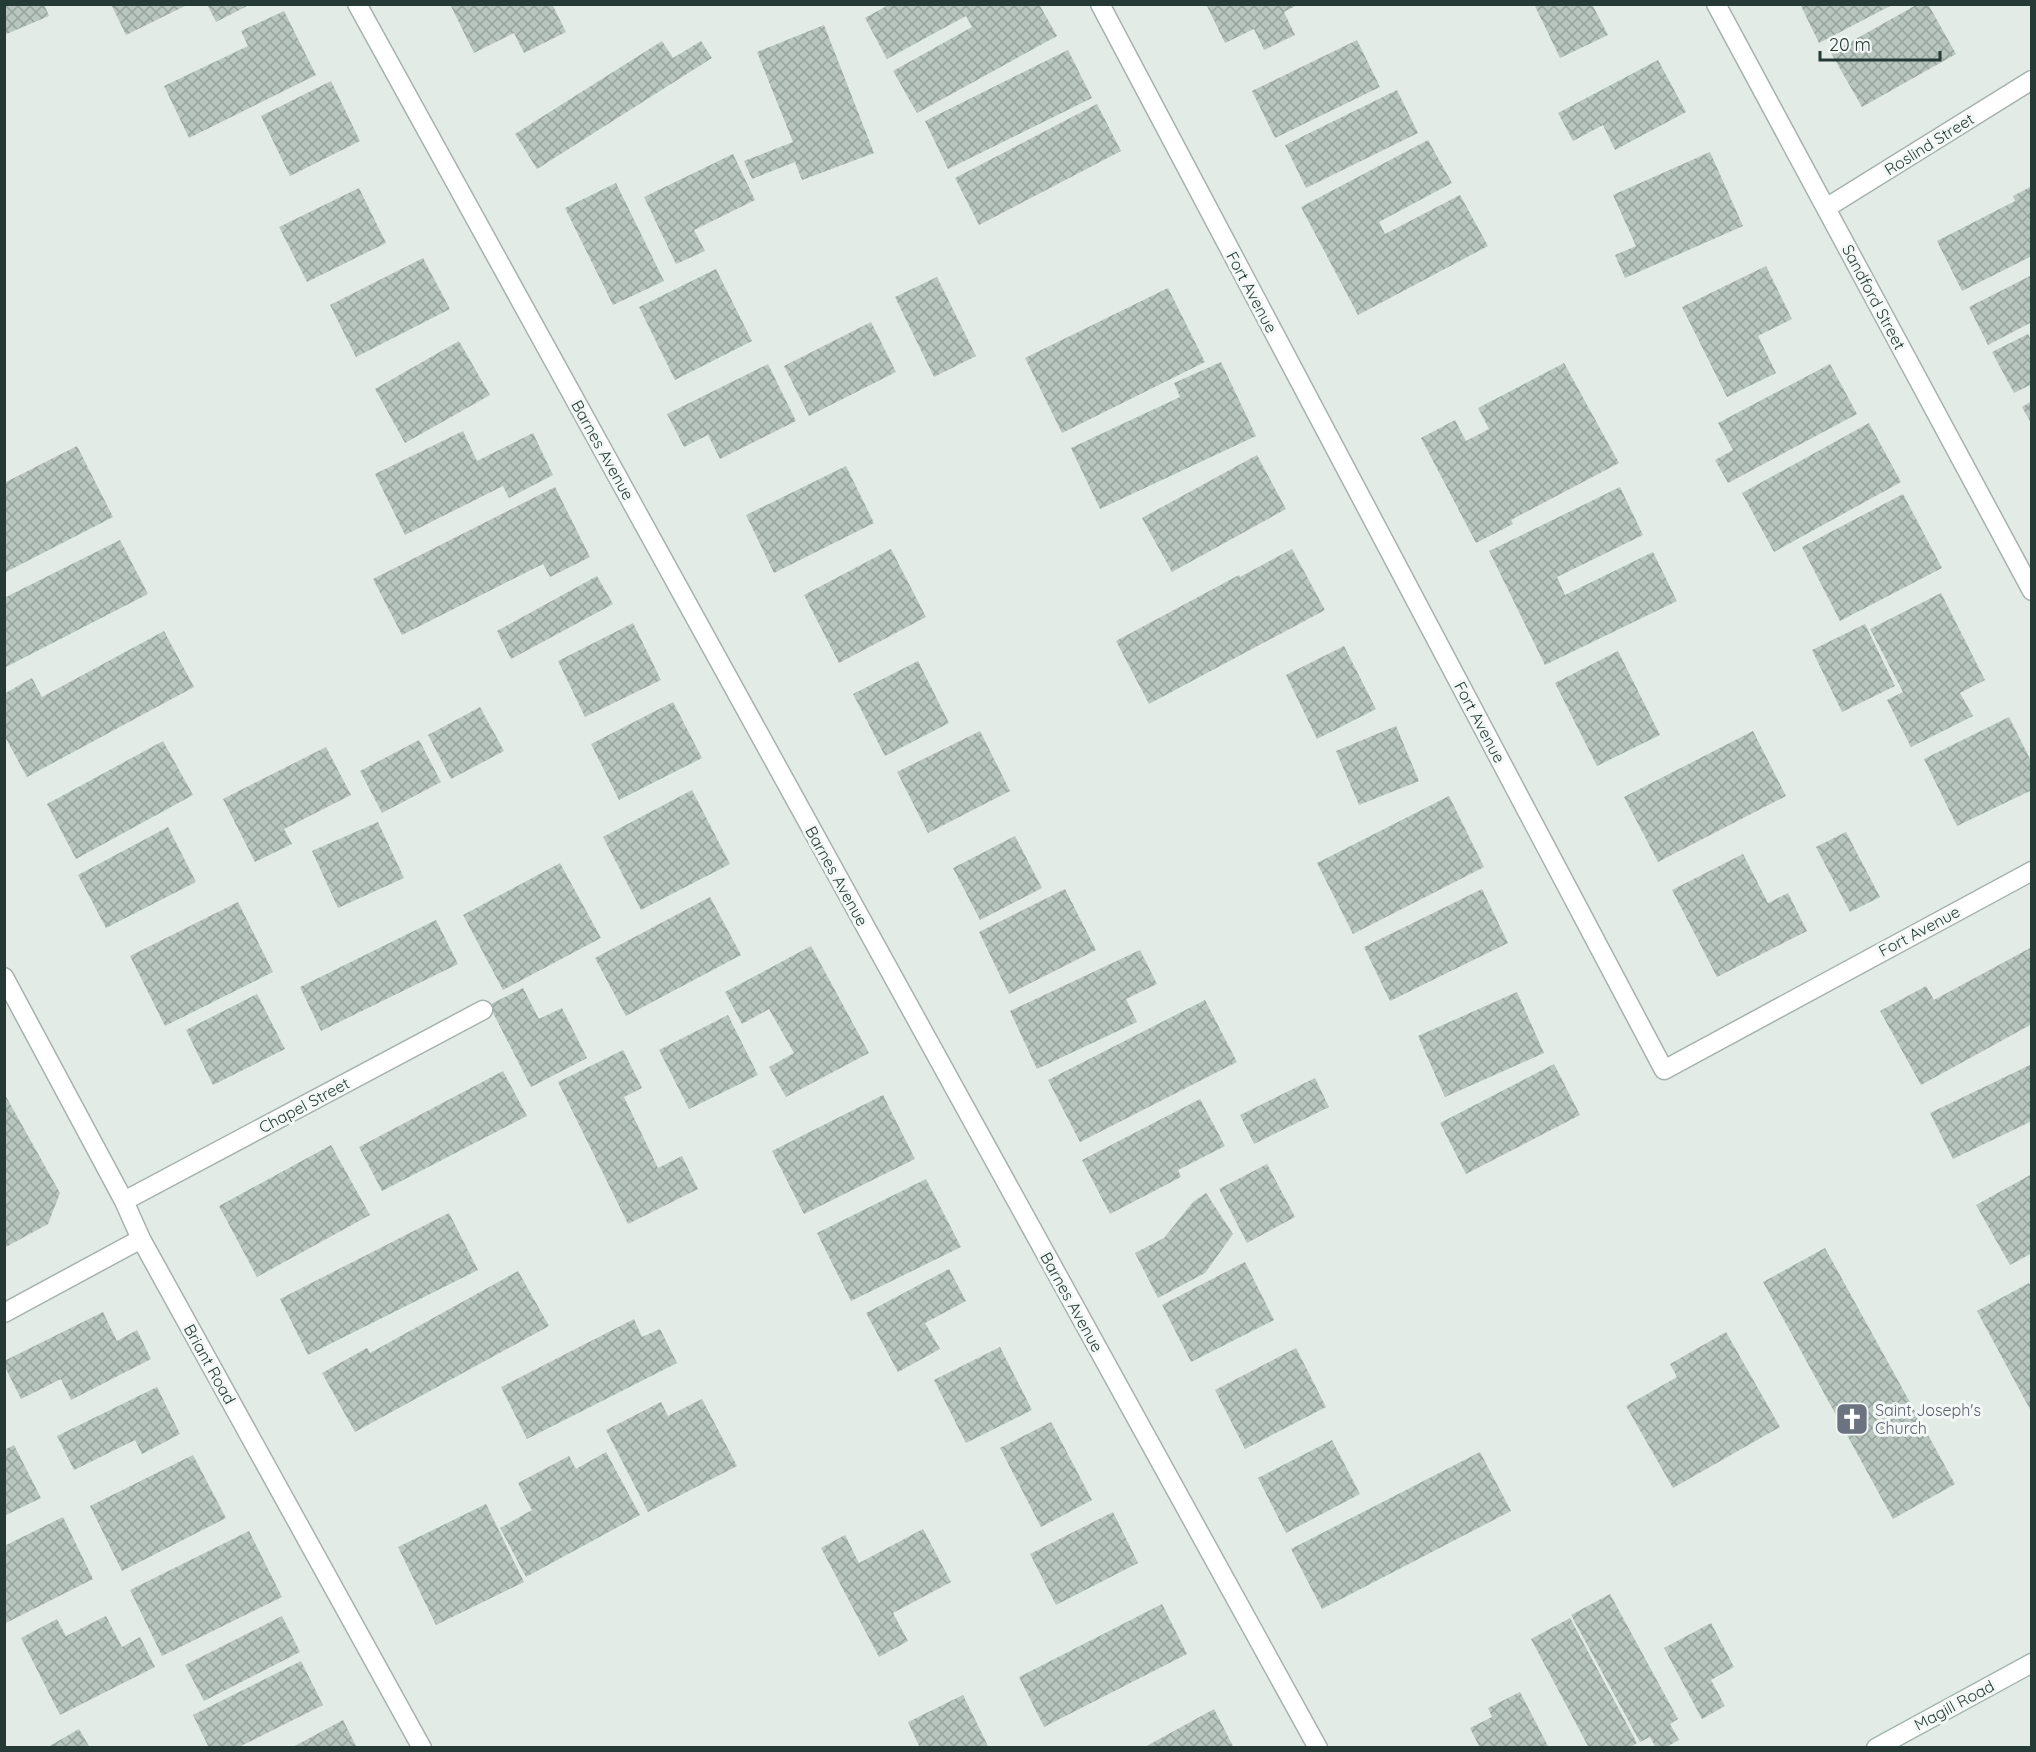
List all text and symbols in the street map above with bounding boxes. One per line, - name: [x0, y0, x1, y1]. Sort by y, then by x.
- scale bar: [1820, 24, 1940, 62]
- text: 20 m: [1829, 33, 1871, 56]
- street label: Roslind Street: [1880, 109, 1978, 179]
- street label: Sandford Street: [1838, 241, 1910, 353]
- street label: Fort Avenue: [1222, 248, 1282, 336]
- street label: Barnes Avenue: [567, 397, 639, 503]
- street label: Fort Avenue: [1450, 678, 1510, 766]
- street label: Barnes Avenue: [801, 823, 873, 929]
- street label: Fort Avenue: [1875, 901, 1963, 961]
- street label: Chapel Street: [255, 1073, 353, 1137]
- street label: Barnes Avenue: [1036, 1249, 1108, 1355]
- street label: Briant Road: [180, 1320, 240, 1408]
- place label: Saint Joseph's Church: [1875, 1400, 1981, 1438]
- church icon: Saint Joseph's Church: [1834, 1401, 1870, 1437]
- street label: Magill Road: [1911, 1676, 1997, 1734]

